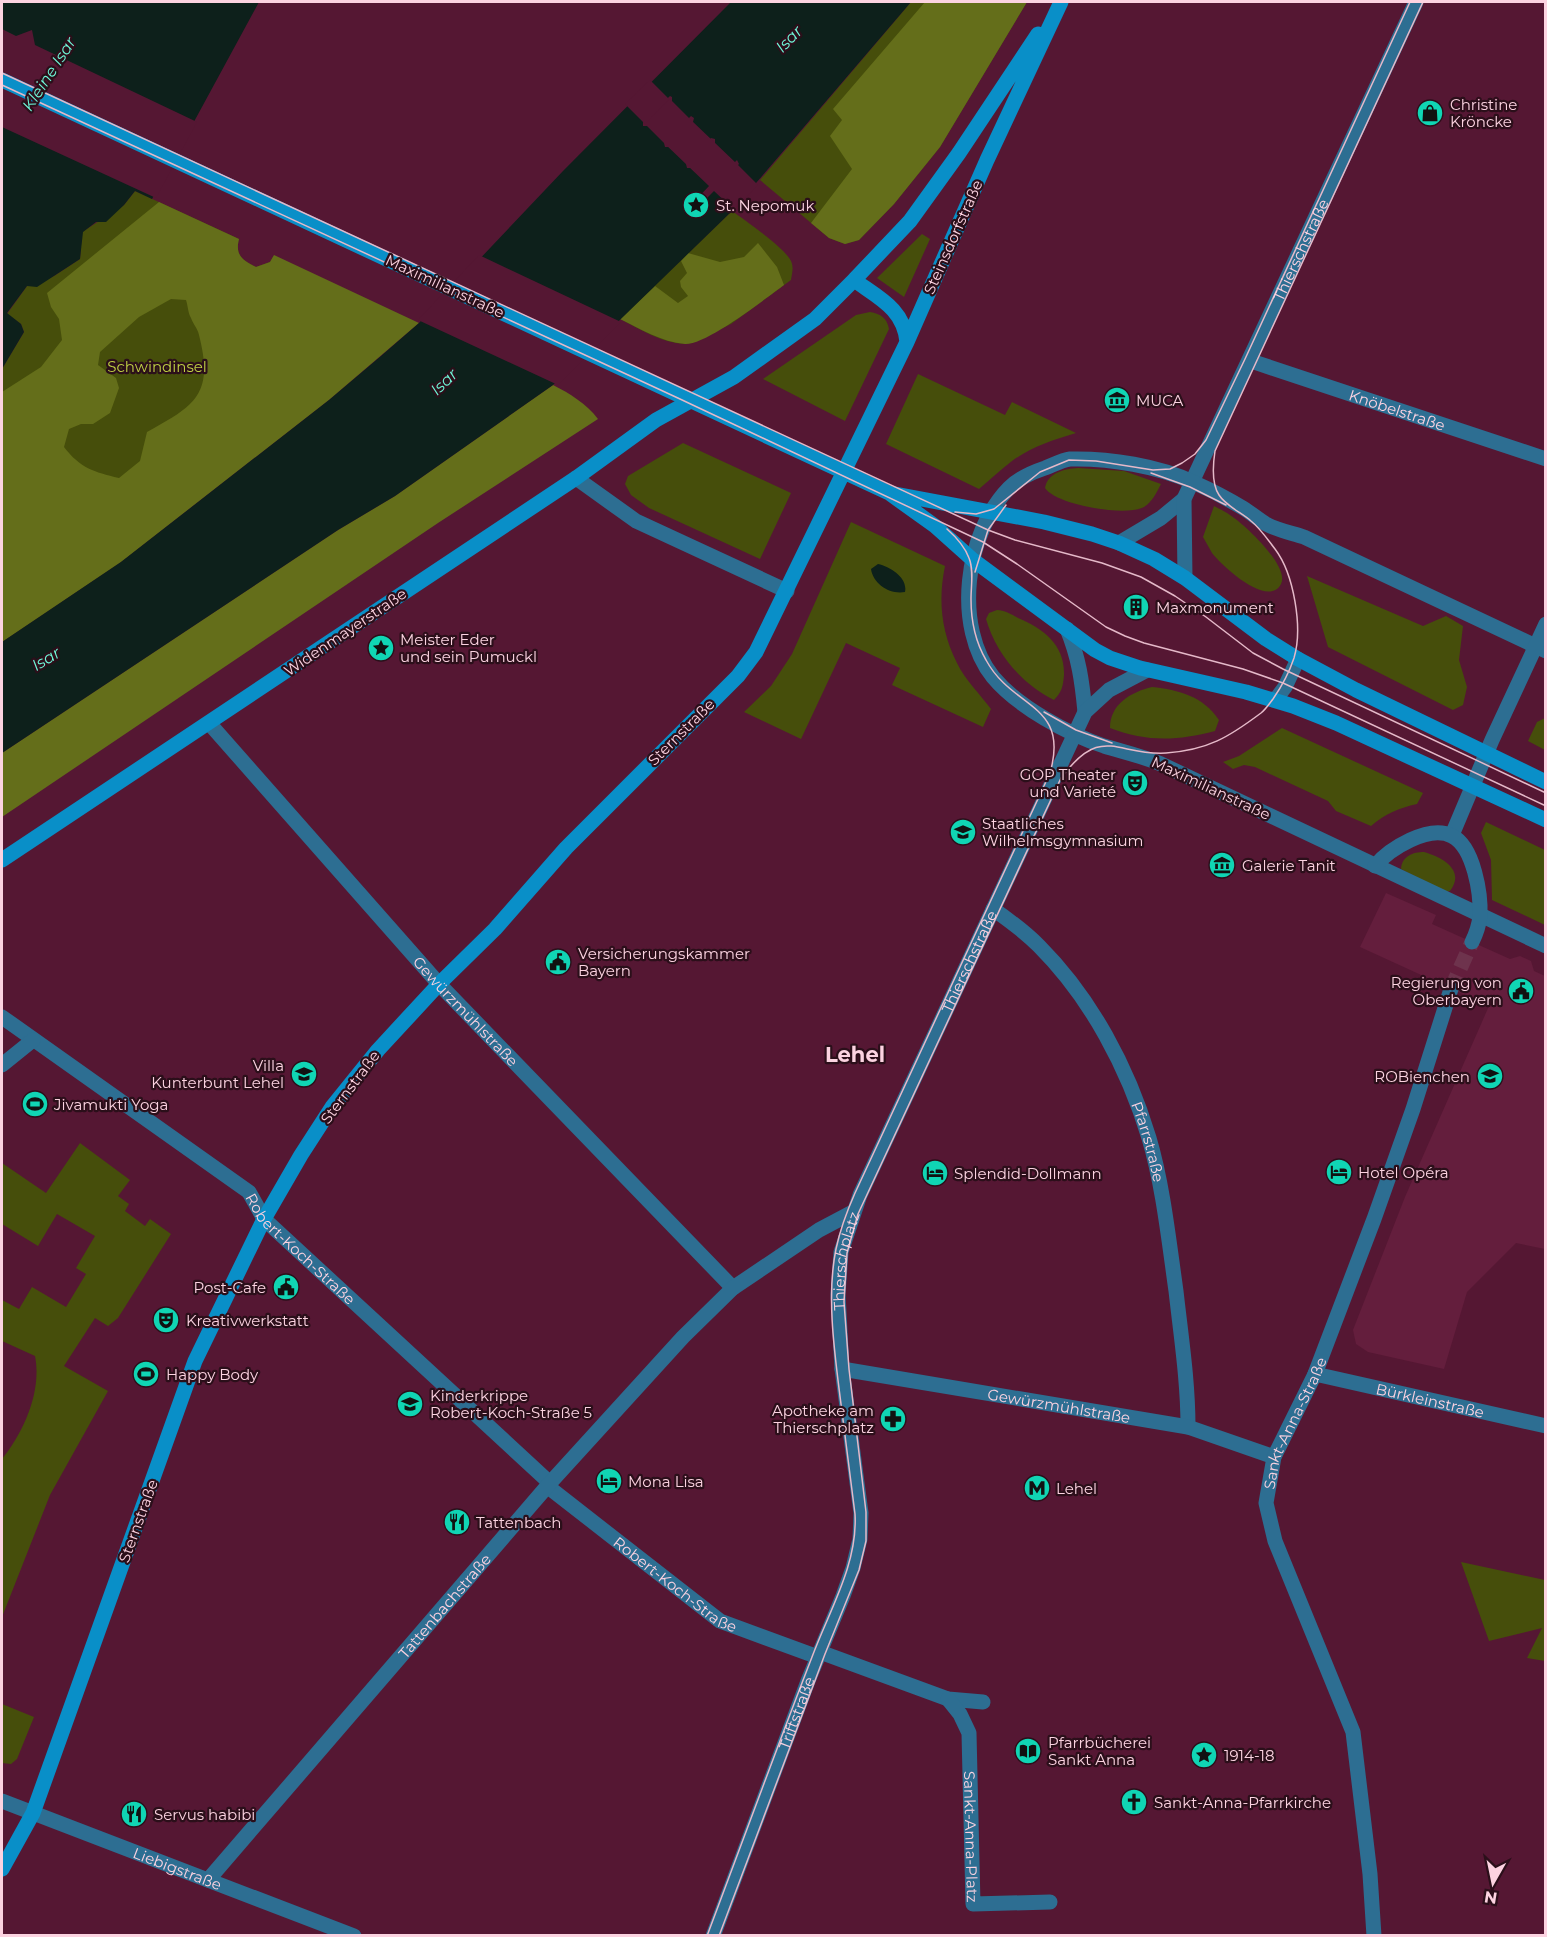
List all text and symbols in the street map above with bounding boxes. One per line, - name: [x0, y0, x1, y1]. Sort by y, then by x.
- water label: Isar: [772, 21, 807, 56]
- water label: Kleine Isar: [18, 33, 80, 114]
- place label: Christine Kröncke: [1450, 95, 1517, 131]
- shop icon: Christine Kröncke: [1415, 98, 1445, 128]
- street label: Steinsdorfstraße: [919, 177, 987, 297]
- place icon: St. Nepomuk: [681, 190, 711, 220]
- place label: St. Nepomuk: [716, 196, 814, 215]
- street label: Thierschstraße: [1268, 196, 1332, 304]
- street label: Maximilianstraße: [383, 250, 507, 322]
- park label: Schwindinsel: [107, 357, 207, 376]
- water label: Isar: [427, 364, 462, 399]
- museum icon: MUCA: [1102, 385, 1132, 415]
- street label: Knöbelstraße: [1347, 385, 1448, 434]
- place label: MUCA: [1136, 391, 1184, 410]
- street label: Widenmayerstraße: [280, 584, 410, 680]
- building icon: Maxmonument: [1121, 592, 1151, 622]
- place label: Maxmonument: [1156, 598, 1274, 617]
- place label: Meister Eder und sein Pumuckl: [400, 630, 537, 666]
- place icon: Meister Eder und sein Pumuckl: [366, 633, 396, 663]
- water label: Isar: [28, 643, 64, 675]
- street label: Sternstraße: [644, 695, 718, 769]
- street label: Maximilianstraße: [1149, 752, 1273, 824]
- place label: GOP Theater und Varieté: [1020, 765, 1116, 801]
- theatre icon: GOP Theater und Varieté: [1120, 768, 1150, 798]
- place label: Staatliches Wilhelmsgymnasium: [982, 814, 1144, 850]
- school or university icon: Staatliches Wilhelmsgymnasium: [948, 817, 978, 847]
- museum icon: Galerie Tanit: [1207, 850, 1237, 880]
- place label: Galerie Tanit: [1242, 856, 1336, 875]
- street label: Thierschstraße: [937, 907, 1001, 1015]
- place label: Versicherungskammer Bayern: [578, 944, 750, 980]
- public building icon: Versicherungskammer Bayern: [543, 947, 573, 977]
- street label: Gewürzmühlstraße: [409, 952, 523, 1070]
- place label: Regierung von Oberbayern: [1391, 973, 1502, 1009]
- public building icon: Regierung von Oberbayern: [1506, 976, 1536, 1006]
- district label: Lehel: [825, 1042, 885, 1067]
- street label: Sternstraße: [316, 1047, 384, 1127]
- place label: Villa Kunterbunt Lehel: [151, 1056, 284, 1092]
- school or university icon: Villa Kunterbunt Lehel: [289, 1059, 319, 1089]
- school or university icon: ROBienchen: [1475, 1061, 1505, 1091]
- place label: ROBienchen: [1374, 1067, 1470, 1086]
- sports icon: Jivamukti Yoga: [20, 1089, 50, 1119]
- place label: Jivamukti Yoga: [53, 1095, 168, 1114]
- street label: Pfarrstraße: [1128, 1099, 1169, 1184]
- hotel icon: Hotel Opéra: [1324, 1157, 1354, 1187]
- hotel icon: Splendid-Dollmann: [920, 1158, 950, 1188]
- place label: Hotel Opéra: [1358, 1163, 1449, 1182]
- place label: Splendid-Dollmann: [954, 1164, 1102, 1183]
- street label: Robert-Koch-Straße: [242, 1189, 360, 1308]
- street label: Thierschplatz: [828, 1209, 863, 1311]
- public building icon: Post-Cafe: [271, 1272, 301, 1302]
- place label: Post-Cafe: [194, 1278, 266, 1297]
- theatre icon: Kreativwerkstatt: [151, 1305, 181, 1335]
- place label: Kreativwerkstatt: [186, 1311, 309, 1330]
- street label: Sankt-Anna-Straße: [1259, 1354, 1330, 1491]
- sports icon: Happy Body: [131, 1359, 161, 1389]
- place label: Happy Body: [166, 1365, 259, 1384]
- street label: Bürkleinstraße: [1374, 1379, 1486, 1421]
- street label: Gewürzmühlstraße: [986, 1384, 1132, 1427]
- place label: Kinderkrippe Robert-Koch-Straße 5: [430, 1386, 592, 1422]
- school or university icon: Kinderkrippe Robert-Koch-Straße 5: [395, 1389, 425, 1419]
- place label: Apotheke am Thierschplatz: [772, 1401, 874, 1437]
- pharmacy icon: Apotheke am Thierschplatz: [878, 1404, 908, 1434]
- hotel icon: Mona Lisa: [594, 1466, 624, 1496]
- place label: Mona Lisa: [628, 1472, 704, 1491]
- metro station icon: Lehel: [1022, 1473, 1052, 1503]
- street label: Sternstraße: [114, 1477, 162, 1565]
- place label: Lehel: [1056, 1479, 1097, 1498]
- restaurant icon: Tattenbach: [442, 1507, 472, 1537]
- place label: Tattenbach: [476, 1513, 561, 1532]
- street label: Robert-Koch-Straße: [610, 1532, 740, 1636]
- street label: Tattenbachstraße: [394, 1549, 495, 1662]
- street label: Triftstraße: [774, 1674, 818, 1752]
- place label: Pfarrbücherei Sankt Anna: [1048, 1733, 1151, 1769]
- library icon: Pfarrbücherei Sankt Anna: [1013, 1736, 1043, 1766]
- place icon: 1914-18: [1189, 1740, 1219, 1770]
- place label: 1914-18: [1224, 1746, 1275, 1765]
- street label: Sankt-Anna-Platz: [960, 1771, 982, 1903]
- church icon: Sankt-Anna-Pfarrkirche: [1119, 1787, 1149, 1817]
- place label: Sankt-Anna-Pfarrkirche: [1154, 1793, 1331, 1812]
- restaurant icon: Servus habibi: [119, 1799, 149, 1829]
- place label: Servus habibi: [154, 1805, 255, 1824]
- street label: Liebigstraße: [131, 1843, 224, 1894]
- north arrow: [1463, 1853, 1523, 1913]
- text: N: [1483, 1887, 1499, 1908]

